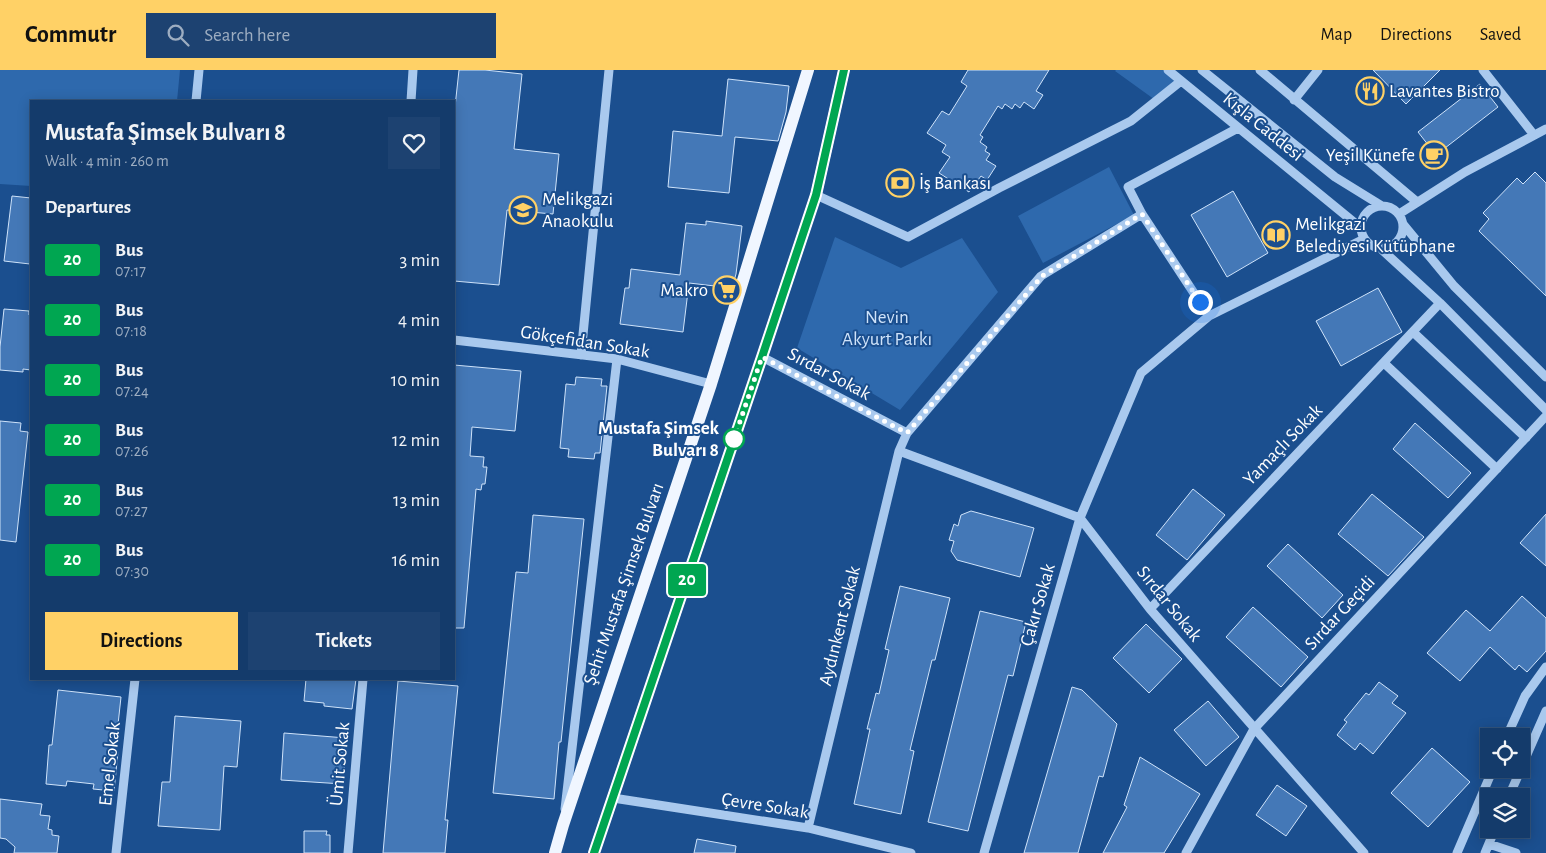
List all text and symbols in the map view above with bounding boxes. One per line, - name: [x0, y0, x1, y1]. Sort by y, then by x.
- search box: [146, 13, 496, 58]
- icon: search: [164, 21, 192, 49]
- text: Commutr: [25, 23, 116, 47]
- text: Search here: [204, 26, 290, 45]
- text: Map: [1321, 26, 1352, 44]
- text: Directions: [1380, 26, 1452, 44]
- text: Saved: [1480, 26, 1521, 44]
- restaurant icon: Lavantes Bistro: [1355, 76, 1385, 106]
- place label: Lavantes Bistro: [1389, 82, 1500, 101]
- street label: Kışla Caddesi: [1219, 89, 1307, 165]
- button: heart: [388, 117, 440, 169]
- text: Mustafa Şimsek Bulvarı 8: [45, 121, 286, 145]
- cafe icon: Yeşil Künefe: [1419, 140, 1449, 170]
- place label: Yeşil Künefe: [1326, 146, 1415, 165]
- text: Walk · 4 min · 260 m: [45, 153, 169, 169]
- bank icon: İş Bankası: [885, 168, 915, 198]
- place label: İş Bankası: [919, 173, 991, 193]
- place label: Melikgazi Anaokulu: [542, 190, 614, 231]
- school or university icon: Melikgazi Anaokulu: [508, 195, 538, 225]
- text: Departures: [45, 198, 131, 217]
- place label: Melikgazi Belediyesi Kütüphane: [1295, 215, 1455, 256]
- library icon: Melikgazi Belediyesi Kütüphane: [1261, 220, 1291, 250]
- text: Bus: [115, 241, 143, 260]
- text: 20: [64, 251, 81, 269]
- text: 3 min: [399, 251, 440, 270]
- text: 07:17: [115, 263, 146, 279]
- supermarket icon: Makro: [712, 275, 742, 305]
- place label: Makro: [660, 281, 708, 300]
- your location: [1188, 290, 1213, 315]
- text: Bus: [115, 301, 143, 320]
- park label: Nevin Akyurt Parkı: [842, 308, 932, 349]
- text: 20: [64, 311, 81, 329]
- text: 4 min: [398, 311, 440, 330]
- street label: Gökçefidan Sokak: [519, 322, 651, 362]
- text: 07:18: [115, 323, 147, 339]
- street label: Sırdar Sokak: [784, 344, 874, 404]
- text: Bus: [115, 361, 143, 380]
- text: 20: [64, 371, 81, 389]
- text: 10 min: [391, 371, 440, 390]
- text: 07:24: [115, 383, 149, 399]
- street label: Yamaçlı Sokak: [1240, 400, 1326, 489]
- place label: Mustafa Şimsek Bulvarı 8: [598, 419, 720, 460]
- text: Bus: [115, 421, 143, 440]
- marker: Mustafa Şimsek Bulvarı 8: [723, 428, 745, 450]
- text: 20: [64, 431, 81, 449]
- text: 12 min: [392, 431, 440, 450]
- text: 07:26: [115, 443, 149, 459]
- street label: Şehit Mustafa Şimsek Bulvarı: [580, 480, 668, 688]
- text: Bus: [115, 481, 143, 500]
- text: 20: [64, 491, 81, 509]
- text: 13 min: [393, 491, 440, 510]
- text: 07:27: [115, 503, 148, 519]
- text: Bus: [115, 541, 143, 560]
- text: 20: [64, 551, 81, 569]
- text: 16 min: [392, 551, 440, 570]
- street label: Çakır Sokak: [1017, 561, 1059, 648]
- text: 07:30: [115, 563, 149, 579]
- street label: Sırdar Sokak: [1133, 563, 1205, 646]
- line badge: 20: [664, 564, 710, 596]
- street label: Aydınkent Sokak: [816, 564, 864, 688]
- text: 20: [678, 571, 696, 589]
- street label: Sırdar Geçidi: [1301, 572, 1379, 654]
- button: Directions: [45, 612, 238, 670]
- button: Tickets: [248, 612, 440, 670]
- street label: Emel Sokak: [96, 721, 124, 807]
- street label: Ümit Sokak: [326, 721, 353, 807]
- map controls: [1480, 728, 1530, 838]
- button: locate: [1480, 728, 1530, 778]
- button: layers: [1480, 788, 1530, 838]
- street label: Çevre Sokak: [720, 790, 810, 822]

